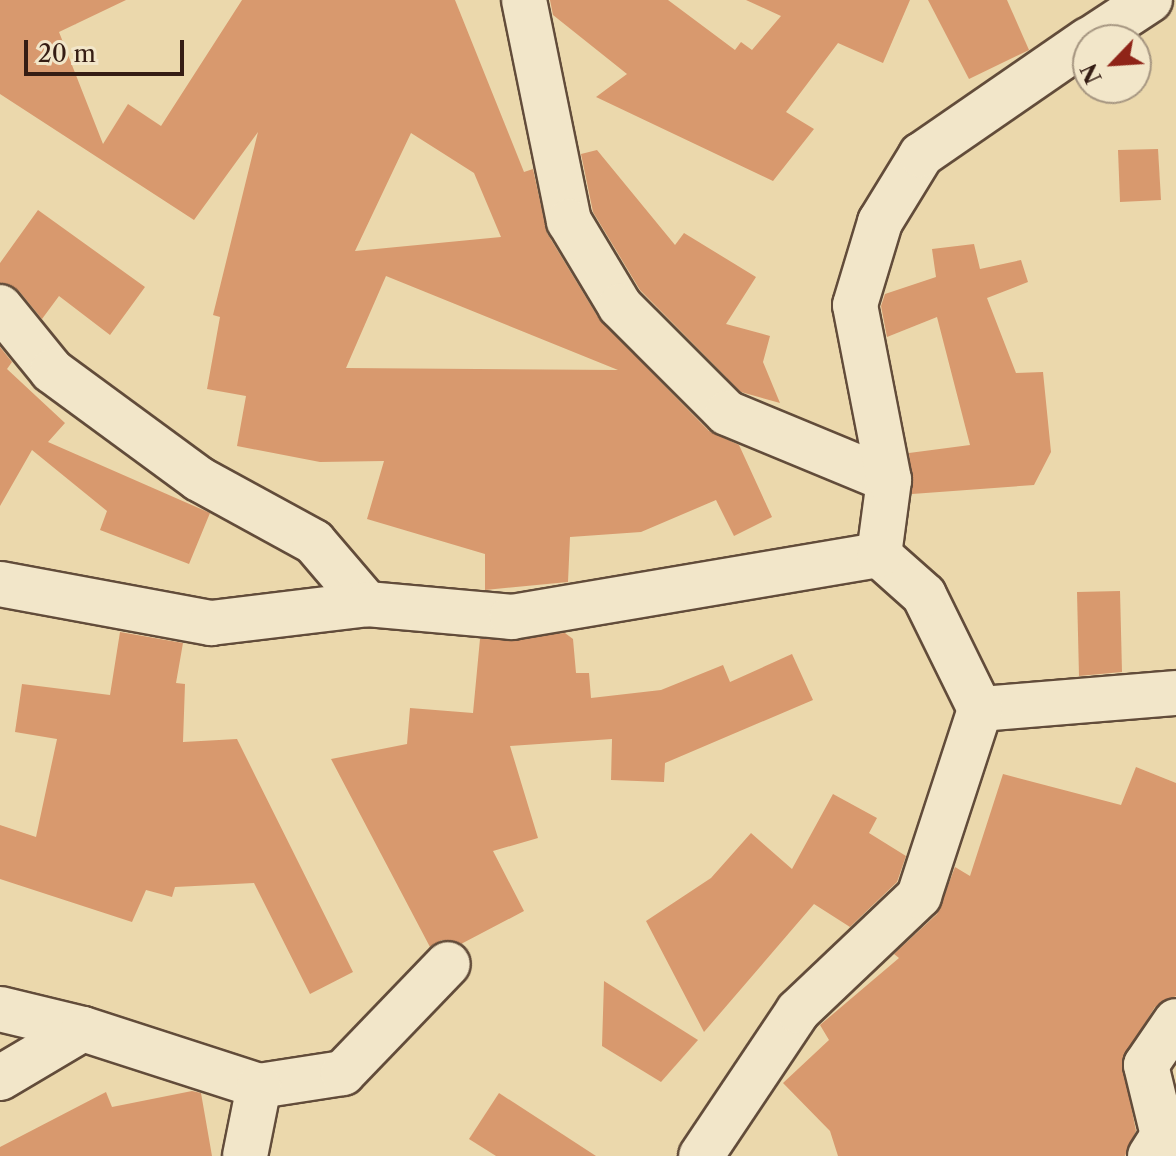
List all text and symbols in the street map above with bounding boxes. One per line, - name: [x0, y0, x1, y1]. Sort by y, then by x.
- scale bar: [28, 24, 188, 74]
- north arrow: [1072, 24, 1152, 104]
- text: 20 m: [38, 39, 96, 68]
- text: N: [1075, 59, 1108, 88]

